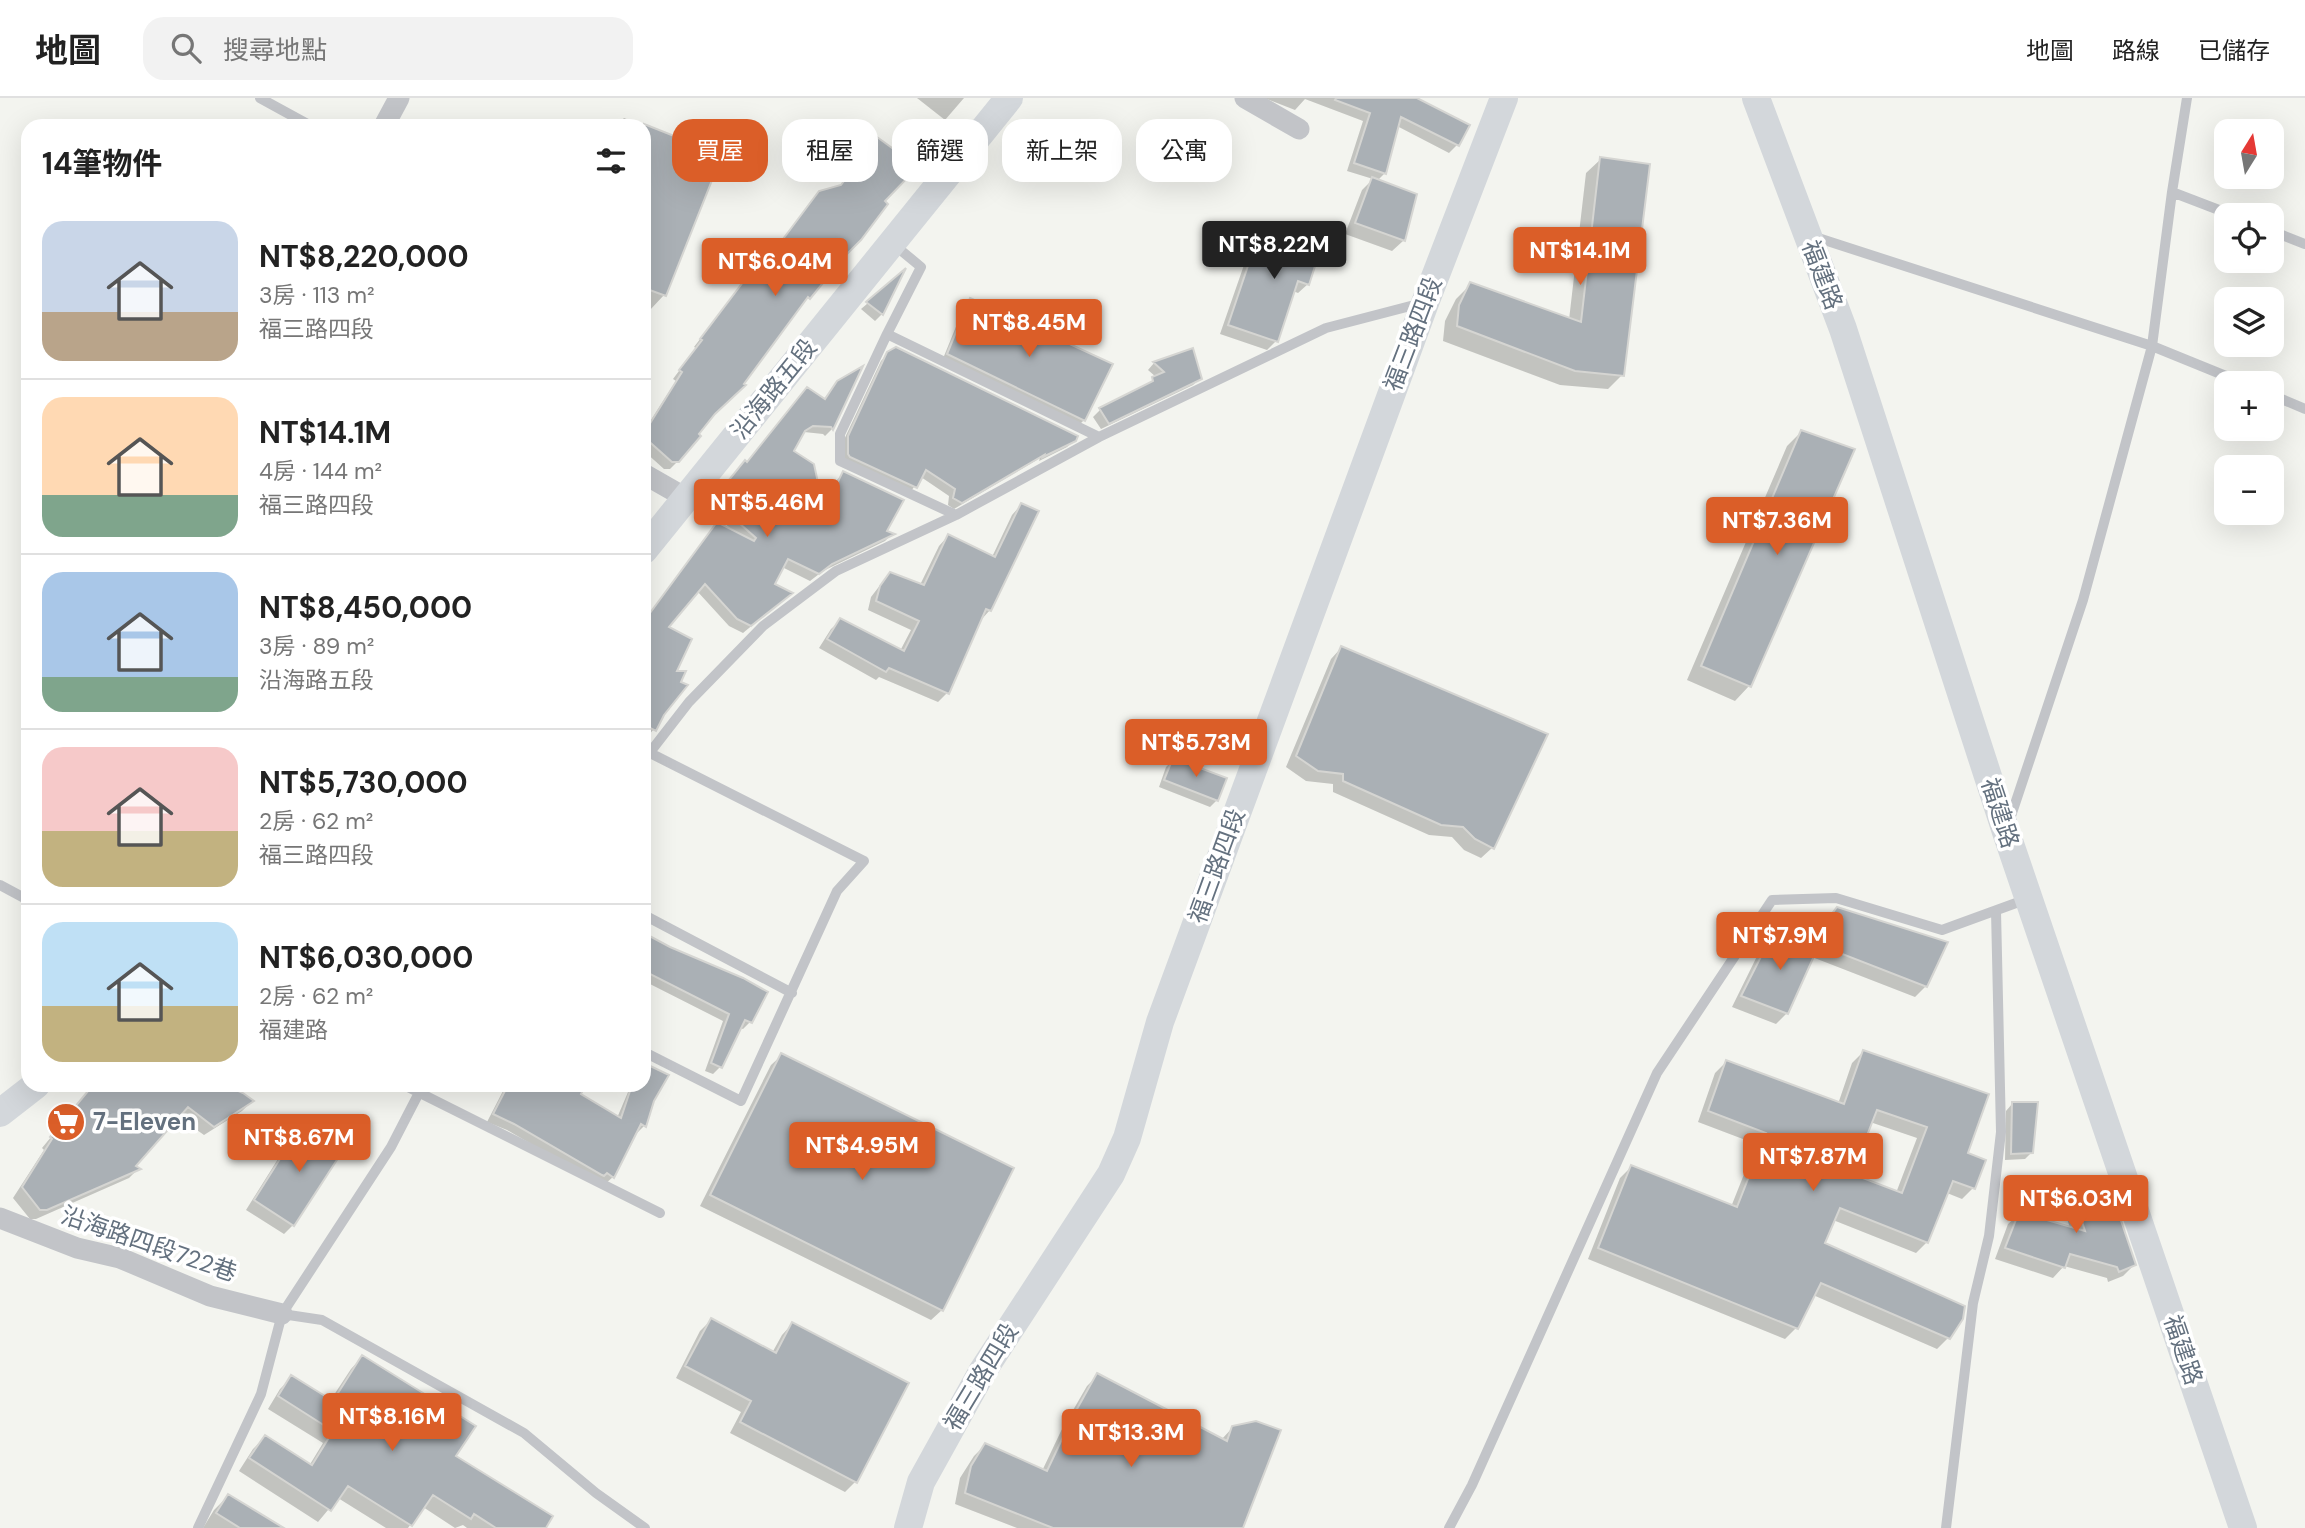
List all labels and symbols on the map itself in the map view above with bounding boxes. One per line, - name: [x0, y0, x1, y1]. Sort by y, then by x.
- north arrow: [2214, 119, 2284, 189]
- pin: NT$8.22M: [1202, 222, 1346, 281]
- pin: NT$14.1M: [1508, 228, 1652, 287]
- street label: 福建路: [1795, 236, 1850, 314]
- pin: NT$6.04M: [703, 238, 847, 298]
- street label: 福三路四段: [1377, 272, 1449, 395]
- pin: NT$8.45M: [957, 300, 1101, 359]
- street label: 沿海路五段: [724, 332, 823, 445]
- pin: NT$5.46M: [695, 480, 839, 539]
- pin: NT$7.36M: [1705, 498, 1849, 557]
- pin: NT$5.73M: [1124, 720, 1268, 779]
- street label: 福建路: [1975, 774, 2026, 852]
- street label: 福三路四段: [1181, 804, 1252, 928]
- pin: NT$7.9M: [1715, 912, 1845, 972]
- supermarket icon: 7-Eleven: [45, 1101, 87, 1143]
- place label: 7-Eleven: [93, 1106, 196, 1137]
- pin: NT$8.67M: [227, 1114, 371, 1174]
- pin: NT$4.95M: [790, 1122, 934, 1182]
- pin: NT$7.87M: [1741, 1134, 1885, 1193]
- pin: NT$6.03M: [2004, 1176, 2148, 1235]
- street label: 沿海路四段722巷: [57, 1199, 241, 1288]
- street label: 福建路: [2157, 1311, 2210, 1389]
- street label: 福三路四段: [936, 1317, 1025, 1436]
- pin: NT$8.16M: [320, 1394, 464, 1453]
- pin: NT$13.3M: [1059, 1410, 1203, 1469]

